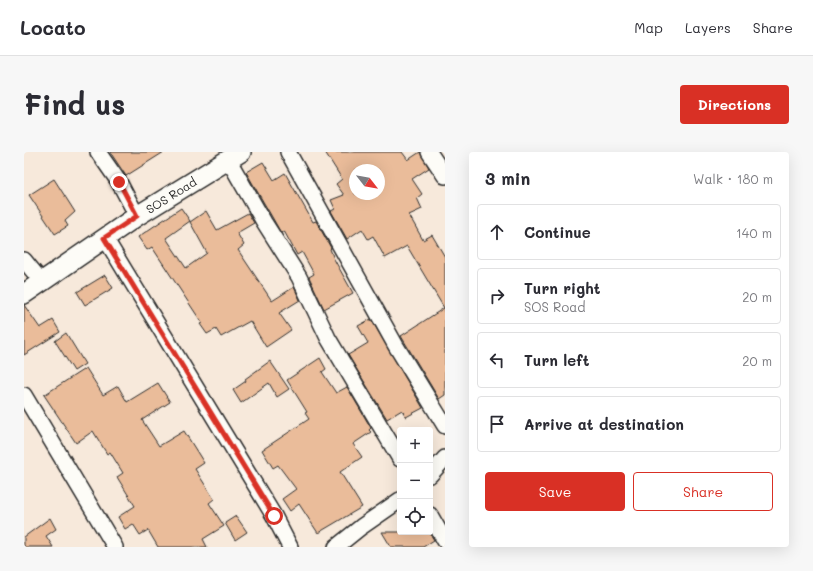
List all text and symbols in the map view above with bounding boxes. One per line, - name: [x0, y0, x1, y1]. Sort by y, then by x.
- text: Locato: [20, 15, 86, 40]
- text: Map: [634, 18, 663, 37]
- text: Layers: [685, 18, 731, 37]
- text: Share: [753, 18, 793, 37]
- button: Directions: [680, 85, 789, 124]
- text: Find us: [24, 86, 125, 122]
- north arrow: [349, 164, 385, 200]
- text: 3 min: [485, 167, 530, 189]
- text: Walk · 180 m: [693, 170, 773, 187]
- route end: [110, 173, 128, 191]
- street label: SOS Road: [143, 173, 200, 217]
- icon: ahead: [486, 221, 508, 243]
- text: Continue: [524, 222, 591, 242]
- text: 140 m: [736, 224, 772, 241]
- text: Turn right: [524, 278, 601, 298]
- icon: right: [486, 285, 508, 307]
- text: 20 m: [742, 288, 772, 305]
- text: SOS Road: [524, 298, 585, 315]
- icon: left: [486, 349, 508, 371]
- text: Turn left: [524, 350, 589, 370]
- text: 20 m: [742, 352, 772, 369]
- icon: arrive: [486, 413, 508, 435]
- text: Arrive at destination: [524, 414, 684, 434]
- map controls: [397, 427, 433, 535]
- button: +: [397, 427, 433, 463]
- button: −: [397, 463, 433, 499]
- button: Save: [485, 472, 625, 511]
- button: Share: [633, 472, 773, 511]
- button: locate: [397, 499, 433, 535]
- route start: [265, 507, 283, 525]

